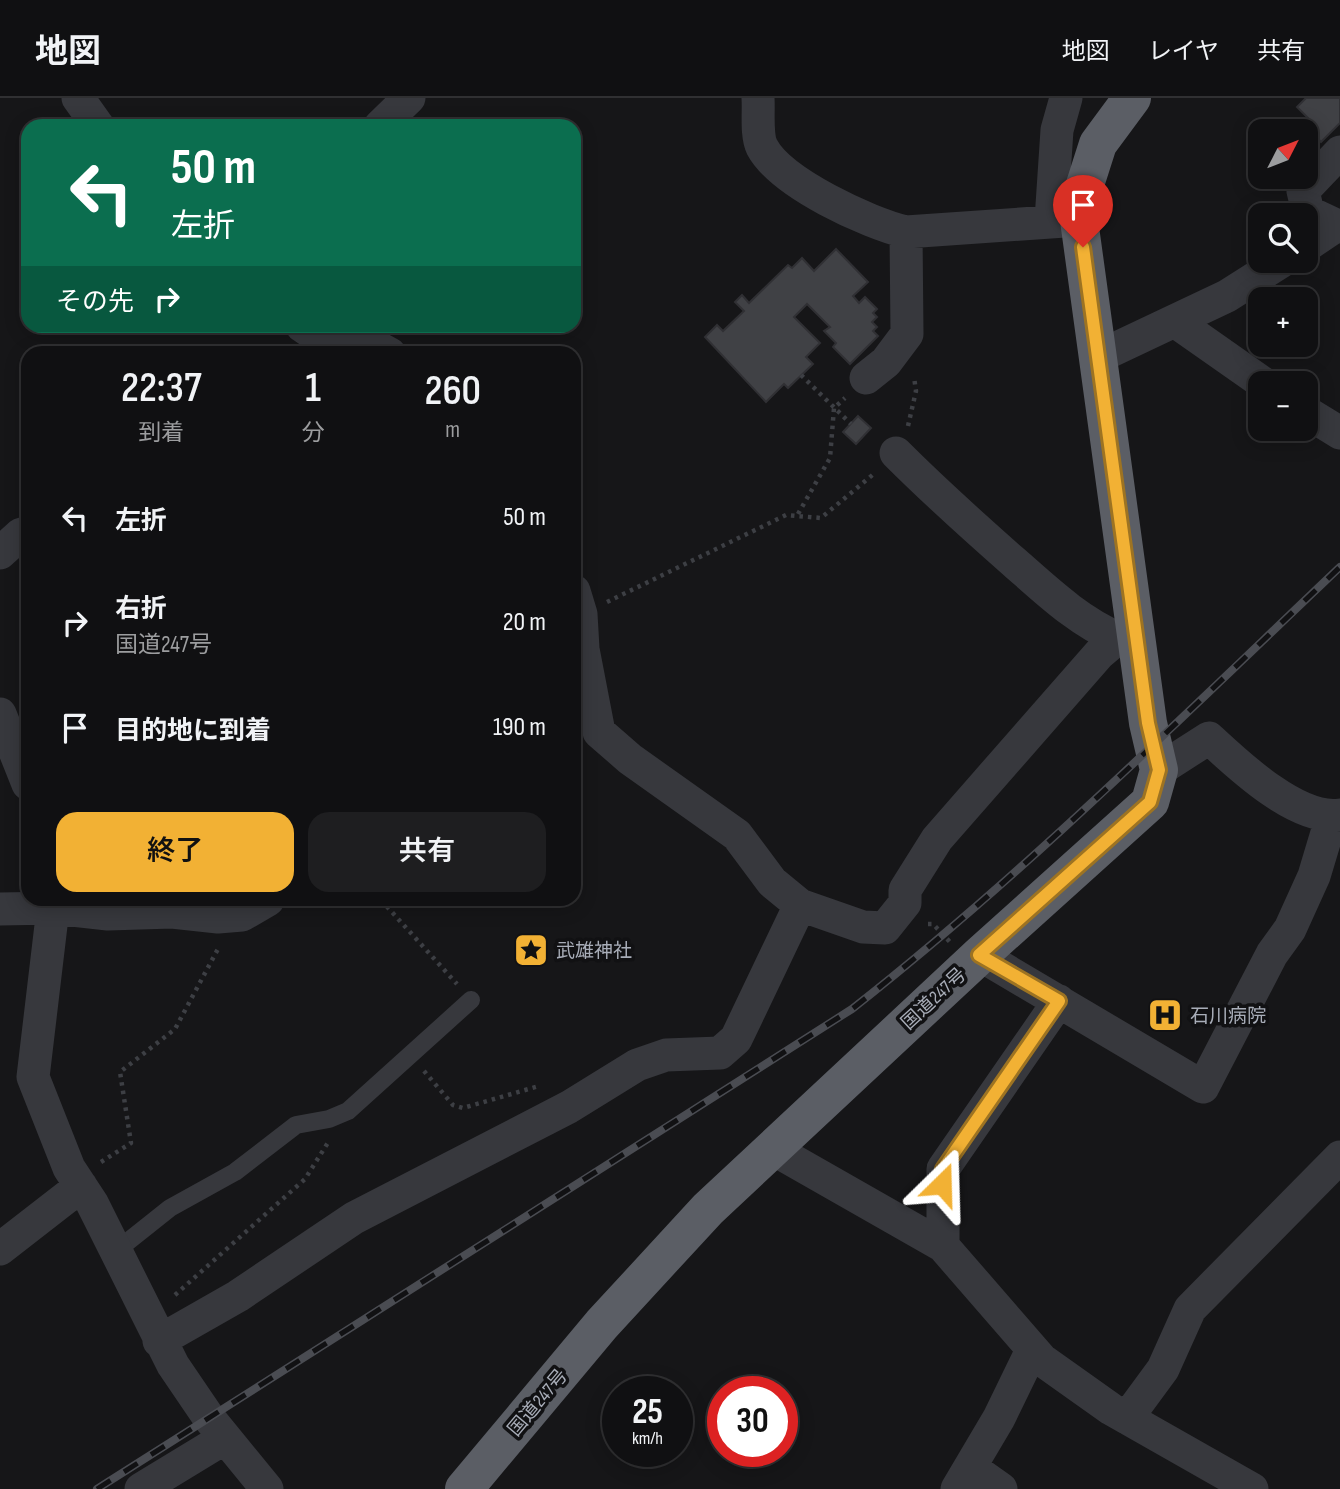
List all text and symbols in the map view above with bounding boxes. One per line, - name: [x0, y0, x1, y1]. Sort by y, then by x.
- text: 地図: [35, 32, 101, 72]
- text: 地図: [1062, 37, 1110, 66]
- text: レイヤ: [1148, 37, 1219, 66]
- text: 共有: [1257, 37, 1305, 66]
- north arrow: [1248, 119, 1318, 189]
- map controls: [1248, 119, 1318, 441]
- text: 50 m: [171, 139, 256, 198]
- icon: left: [56, 147, 147, 238]
- pin: [1053, 175, 1113, 247]
- icon: arrive: [1064, 186, 1102, 224]
- button: search: [1248, 203, 1318, 273]
- text: 左折: [171, 207, 235, 246]
- icon: right: [148, 280, 186, 318]
- text: その先: [56, 287, 134, 318]
- button: +: [1248, 287, 1318, 357]
- text: 22:37: [121, 363, 202, 414]
- text: 1: [305, 363, 321, 414]
- text: 260: [424, 366, 481, 417]
- button: −: [1248, 371, 1318, 441]
- text: m: [445, 416, 460, 444]
- text: 到着: [138, 419, 184, 447]
- text: 分: [302, 419, 325, 447]
- icon: left: [56, 499, 94, 537]
- text: 50 m: [503, 502, 546, 533]
- text: 左折: [115, 506, 167, 537]
- text: 右折: [115, 594, 167, 625]
- icon: right: [56, 604, 94, 642]
- text: 20 m: [503, 607, 546, 638]
- text: 国道247号: [115, 631, 212, 659]
- icon: arrive: [56, 709, 94, 747]
- text: 190 m: [493, 712, 546, 743]
- text: 目的地に到着: [115, 716, 271, 747]
- button: 終了: [56, 812, 294, 892]
- button: 共有: [308, 812, 546, 892]
- place icon: 武雄神社: [512, 931, 550, 969]
- place label: 武雄神社: [556, 940, 632, 963]
- street label: 国道247号: [897, 963, 971, 1035]
- hospital icon: 石川病院: [1146, 996, 1184, 1034]
- place label: 石川病院: [1190, 1005, 1266, 1028]
- position arrow: [905, 1147, 979, 1221]
- street label: 国道247号: [504, 1365, 573, 1441]
- speed limit sign: 30: [707, 1376, 798, 1467]
- text: 25: [632, 1391, 663, 1434]
- text: km/h: [632, 1428, 663, 1449]

